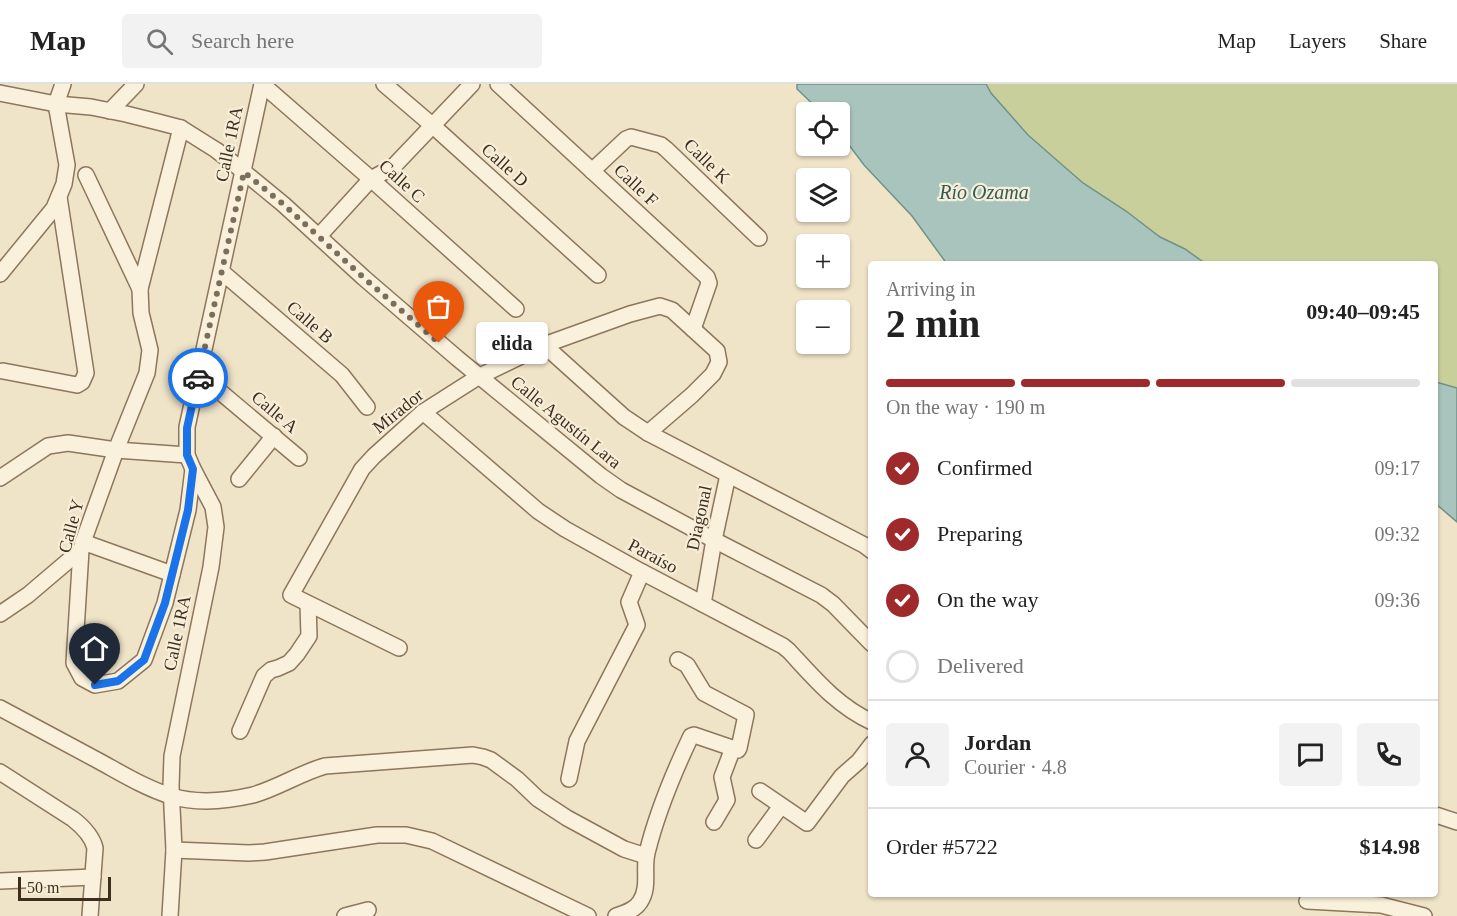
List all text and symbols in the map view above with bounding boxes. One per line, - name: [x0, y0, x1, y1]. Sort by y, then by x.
- search box: [122, 14, 542, 68]
- text: Map: [30, 25, 86, 56]
- icon: search: [143, 25, 176, 58]
- text: Search here: [191, 28, 294, 53]
- text: Map: [1218, 29, 1256, 53]
- text: Layers: [1289, 29, 1346, 53]
- text: Share: [1379, 29, 1427, 53]
- map controls: [796, 102, 850, 354]
- button: locate: [796, 102, 850, 156]
- street label: Calle 1RA: [211, 105, 247, 183]
- street label: Calle K: [680, 135, 734, 187]
- street label: Calle D: [478, 139, 532, 191]
- street label: Calle C: [375, 155, 429, 207]
- street label: Calle F: [610, 160, 662, 210]
- button: layers: [796, 168, 850, 222]
- water label: Río Ozama: [938, 181, 1029, 203]
- button: +: [796, 234, 850, 288]
- text: Arriving in: [886, 278, 975, 300]
- pin: [413, 281, 464, 343]
- icon: bag: [422, 290, 455, 323]
- street label: Calle B: [283, 297, 337, 347]
- text: 09:40–09:45: [1306, 299, 1420, 324]
- button: −: [796, 300, 850, 354]
- text: 2 min: [886, 302, 980, 345]
- callout: elida: [475, 322, 547, 364]
- text: elida: [491, 332, 533, 354]
- courier: [168, 348, 228, 408]
- icon: car: [182, 362, 215, 395]
- street label: Calle Agustín Lara: [507, 371, 625, 473]
- street label: Mirador: [369, 385, 427, 437]
- street label: Calle A: [248, 387, 302, 437]
- text: On the way · 190 m: [886, 396, 1045, 418]
- icon: check: [886, 452, 919, 485]
- text: Confirmed: [937, 455, 1032, 480]
- text: 09:17: [1374, 457, 1420, 479]
- street label: Diagonal: [682, 484, 716, 552]
- street label: Calle Y: [54, 497, 88, 555]
- icon: check: [886, 518, 919, 551]
- text: Preparing: [937, 521, 1023, 546]
- text: 09:32: [1374, 523, 1420, 545]
- street label: Paraíso: [625, 535, 681, 577]
- icon: check: [886, 584, 919, 617]
- text: On the way: [937, 587, 1038, 612]
- text: 09:36: [1374, 589, 1420, 611]
- street label: Calle 1RA: [159, 594, 195, 672]
- pin: [69, 623, 120, 685]
- icon: home: [78, 632, 111, 665]
- text: Delivered: [937, 653, 1024, 678]
- button: person: [886, 723, 949, 786]
- button: chat: [1279, 723, 1342, 786]
- button: phone: [1357, 723, 1420, 786]
- text: Jordan: [964, 730, 1031, 755]
- text: Courier · 4.8: [964, 756, 1067, 778]
- text: Order #5722: [886, 834, 998, 859]
- text: $14.98: [1360, 834, 1420, 859]
- scale bar: [18, 874, 111, 902]
- text: 50 m: [27, 879, 59, 896]

